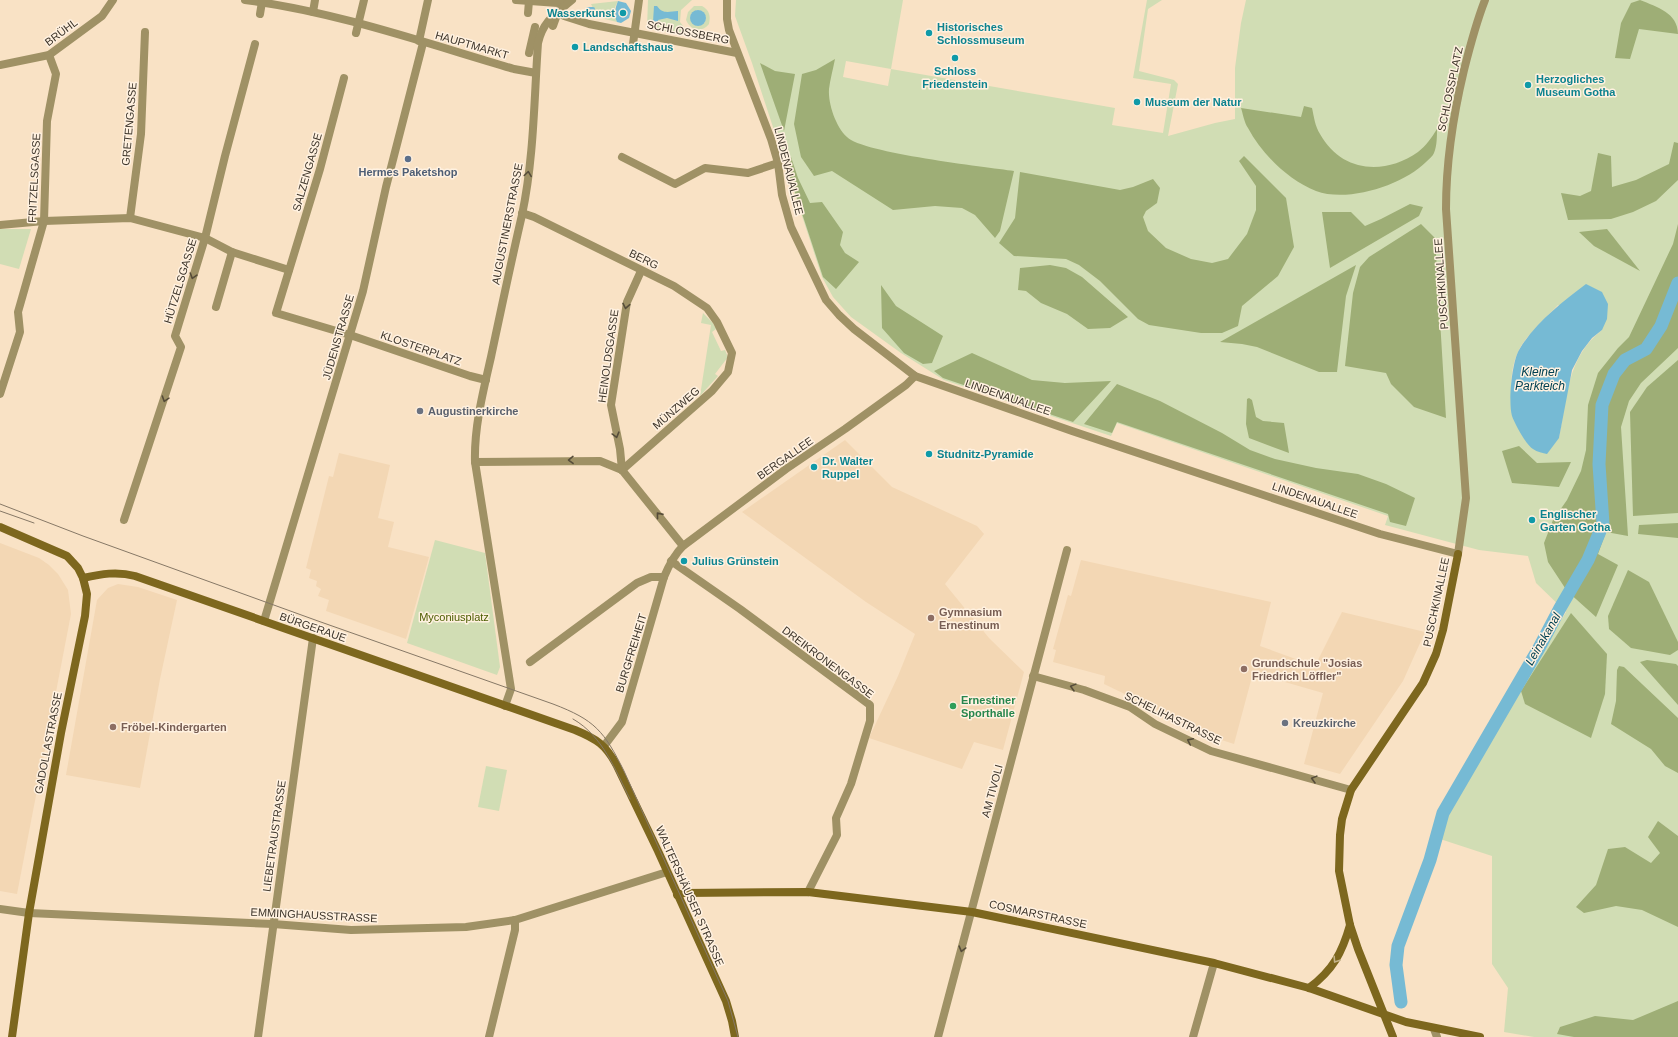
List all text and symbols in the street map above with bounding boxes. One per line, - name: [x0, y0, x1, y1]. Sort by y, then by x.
- place label: Wasserkunst: [547, 7, 615, 19]
- marker: Wasserkunst: [618, 8, 628, 18]
- street label: BRÜHL: [42, 16, 80, 48]
- street label: SCHLOSSBERG: [646, 18, 730, 46]
- place label: Historisches Schlossmuseum: [937, 21, 1025, 46]
- marker: Historisches Schlossmuseum: [924, 28, 934, 38]
- street label: HAUPTMARKT: [434, 29, 510, 61]
- place label: Landschaftshaus: [583, 41, 673, 53]
- marker: Landschaftshaus: [570, 42, 580, 52]
- street label: SCHLOSSPLATZ: [1435, 45, 1465, 132]
- marker: Schloss Friedenstein: [950, 53, 960, 63]
- place label: Schloss Friedenstein: [922, 65, 988, 90]
- place label: Herzogliches Museum Gotha: [1536, 73, 1616, 98]
- marker: Herzogliches Museum Gotha: [1523, 80, 1533, 90]
- street label: GRETENGASSE: [119, 82, 139, 166]
- place label: Museum der Natur: [1145, 96, 1242, 108]
- marker: Museum der Natur: [1132, 97, 1142, 107]
- street label: LINDENAUALLEE: [772, 126, 806, 216]
- street label: SALZENGASSE: [290, 132, 324, 212]
- street label: FRITZELSGASSE: [26, 133, 42, 223]
- marker: Hermes Paketshop: [403, 154, 413, 164]
- street label: AUGUSTINERSTRASSE: [489, 162, 525, 286]
- place label: Hermes Paketshop: [358, 166, 458, 178]
- one-way arrow: [523, 171, 532, 177]
- street label: HÜTZELSGASSE: [161, 237, 199, 325]
- street label: PUSCHKINALLEE: [1432, 238, 1450, 330]
- street label: BERG: [627, 247, 661, 271]
- one-way arrow: [189, 272, 198, 279]
- street label: JÜDENSTRASSE: [320, 293, 356, 381]
- one-way arrow: [622, 303, 631, 310]
- street label: HEINOLDSGASSE: [596, 309, 620, 403]
- street label: KLOSTERPLATZ: [379, 329, 463, 368]
- water label: Kleiner Parkteich: [1515, 365, 1565, 393]
- street label: LINDENAUALLEE: [964, 377, 1052, 417]
- street label: MÜNZWEG: [650, 384, 702, 432]
- one-way arrow: [161, 395, 170, 402]
- place label: Augustinerkirche: [428, 405, 518, 417]
- marker: Augustinerkirche: [415, 406, 425, 416]
- one-way arrow: [612, 431, 620, 438]
- street label: BERGALLEE: [755, 434, 815, 482]
- place label: Studnitz-Pyramide: [937, 448, 1034, 460]
- marker: Studnitz-Pyramide: [924, 449, 934, 459]
- place label: Dr. Walter Ruppel: [822, 455, 874, 480]
- one-way arrow: [568, 456, 574, 465]
- marker: Dr. Walter Ruppel: [809, 462, 819, 472]
- street label: LINDENAUALLEE: [1271, 480, 1359, 520]
- place label: Englischer Garten Gotha: [1540, 508, 1611, 533]
- one-way arrow: [656, 513, 663, 520]
- marker: Englischer Garten Gotha: [1527, 515, 1537, 525]
- place label: Julius Grünstein: [692, 555, 779, 567]
- marker: Julius Grünstein: [679, 556, 689, 566]
- street label: PUSCHKINALLEE: [1421, 556, 1451, 648]
- place label: Gymnasium Ernestinum: [939, 606, 1002, 631]
- street label: BÜRGERAUE: [278, 610, 348, 644]
- water label: Leinakanal: [1522, 610, 1564, 668]
- park label: Myconiusplatz: [419, 611, 489, 623]
- street label: BURGFREIHEIT: [613, 612, 649, 694]
- marker: Gymnasium Ernestinum: [926, 613, 936, 623]
- street label: DREIKRONENGASSE: [780, 624, 876, 700]
- place label: Grundschule "Josias Friedrich Löffler": [1252, 657, 1362, 682]
- marker: Grundschule "Josias Friedrich Löffler": [1239, 664, 1249, 674]
- one-way arrow: [1069, 683, 1076, 691]
- street label: SCHELIHASTRASSE: [1123, 689, 1223, 747]
- street label: GADOLLASTRASSE: [32, 691, 64, 795]
- place label: Ernestiner Sporthalle: [961, 694, 1016, 719]
- marker: Ernestiner Sporthalle: [948, 701, 958, 711]
- place label: Kreuzkirche: [1293, 717, 1356, 729]
- marker: Kreuzkirche: [1280, 718, 1290, 728]
- place label: Fröbel-Kindergarten: [121, 721, 227, 733]
- marker: Fröbel-Kindergarten: [108, 722, 118, 732]
- one-way arrow: [1187, 738, 1194, 746]
- street label: AM TIVOLI: [979, 763, 1005, 819]
- one-way arrow: [1310, 776, 1317, 784]
- street label: LIEBETRAUSTRASSE: [260, 779, 288, 893]
- street label: WALTERSHÄUSER STRASSE: [654, 824, 726, 968]
- street label: COSMARSTRASSE: [988, 898, 1088, 930]
- street label: EMMINGHAUSSTRASSE: [250, 906, 378, 924]
- one-way arrow: [958, 946, 966, 953]
- one-way arrow: [1333, 956, 1340, 963]

